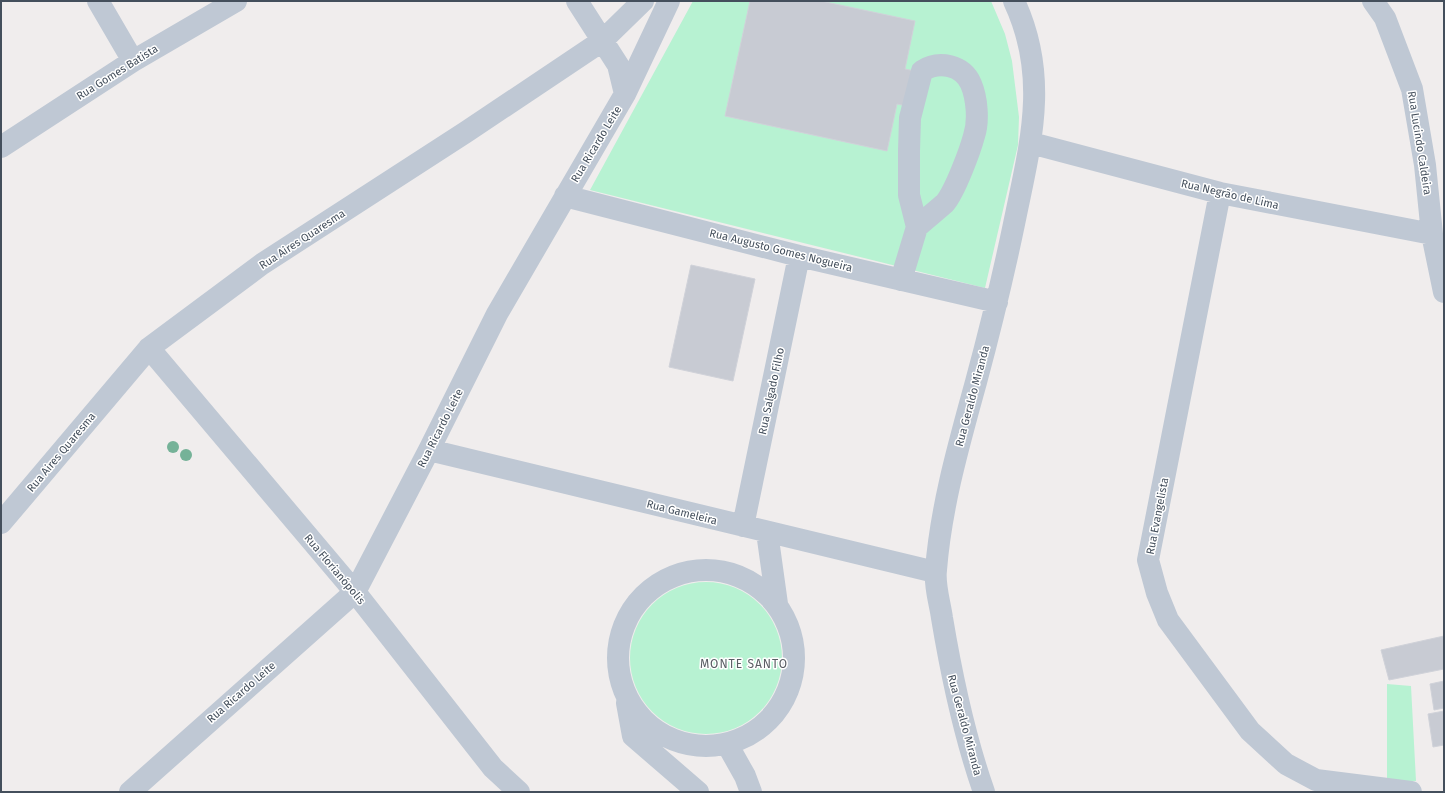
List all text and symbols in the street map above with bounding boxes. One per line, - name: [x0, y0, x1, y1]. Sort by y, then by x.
- street label: Rua Gomes Batista: [74, 42, 160, 103]
- street label: Rua Lucindo Caldeira: [1405, 90, 1434, 196]
- street label: Rua Ricardo Leite: [569, 104, 624, 185]
- street label: Rua Negrão de Lima: [1180, 177, 1280, 212]
- street label: Rua Aires Quaresma: [257, 207, 348, 272]
- street label: Rua Augusto Gomes Nogueira: [708, 226, 854, 275]
- street label: Rua Geraldo Miranda: [953, 344, 992, 448]
- street label: Rua Salgado Filho: [756, 346, 787, 436]
- street label: Rua Ricardo Leite: [415, 387, 466, 470]
- street label: Rua Aires Quaresma: [24, 410, 98, 495]
- street label: Rua Evangelista: [1144, 476, 1171, 556]
- street label: Rua Gameleira: [645, 497, 719, 528]
- street label: Rua Florianópolis: [302, 532, 368, 607]
- district label: MONTE SANTO: [700, 657, 788, 671]
- street label: Rua Ricardo Leite: [204, 659, 278, 726]
- street label: Rua Geraldo Miranda: [945, 673, 984, 777]

